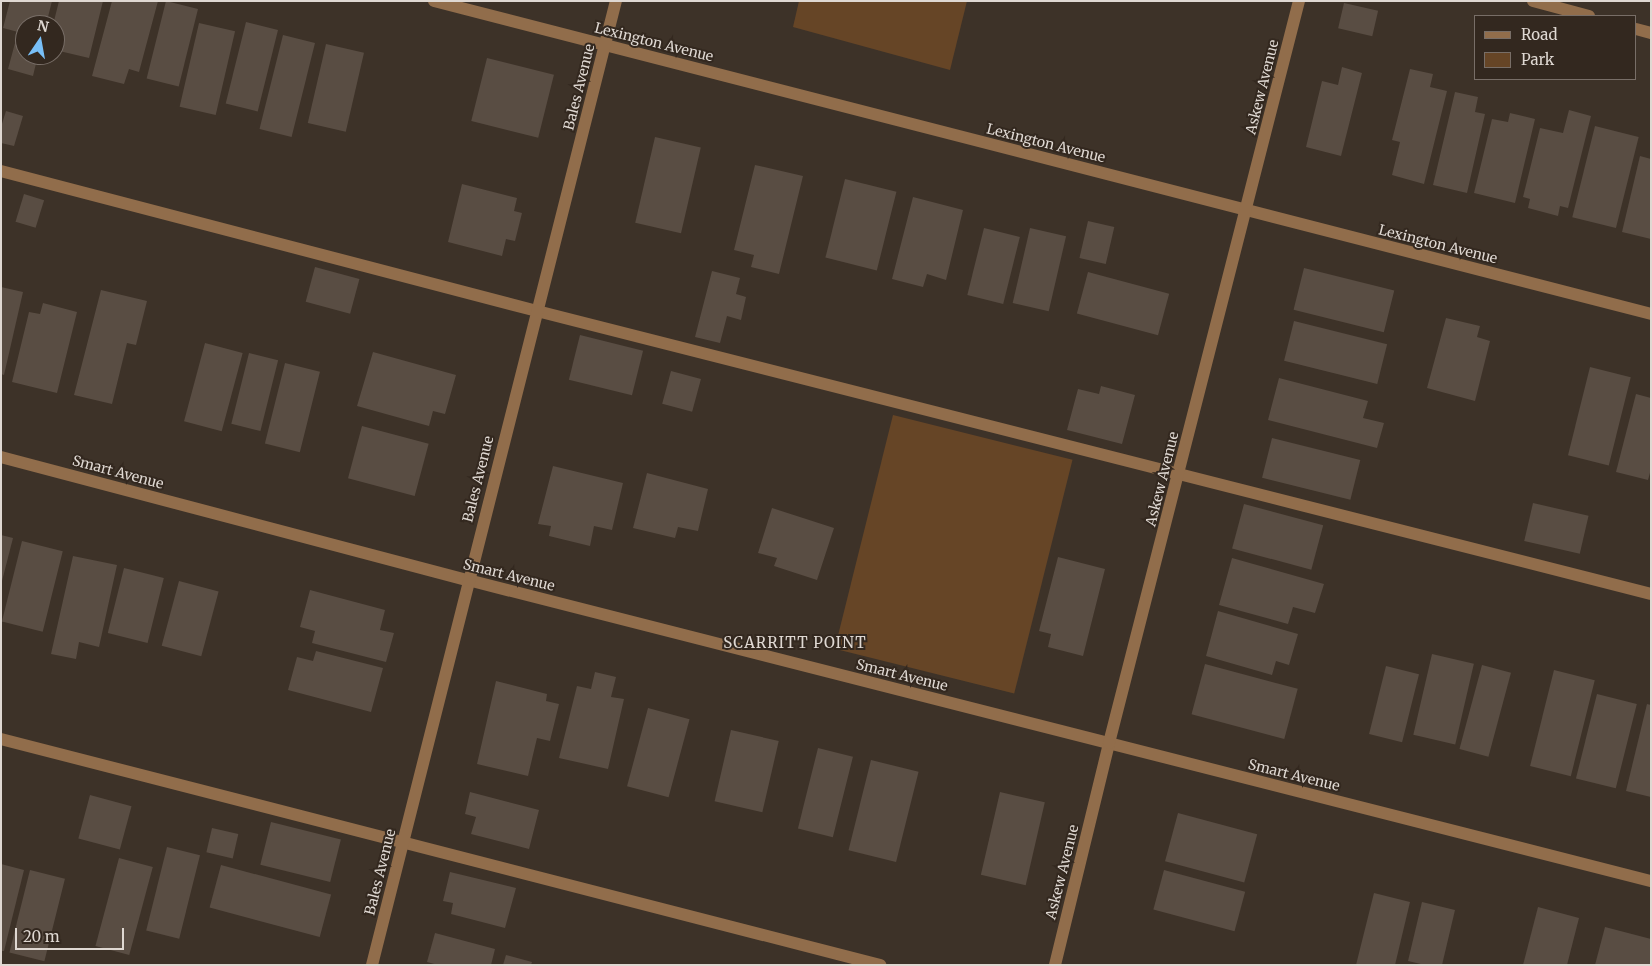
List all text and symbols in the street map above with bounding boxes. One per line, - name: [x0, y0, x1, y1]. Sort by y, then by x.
- north arrow: [15, 15, 65, 65]
- legend: [1474, 15, 1637, 80]
- text: N: [36, 16, 50, 36]
- street label: Lexington Avenue: [593, 19, 715, 65]
- text: Road: [1521, 25, 1557, 44]
- street label: Askew Avenue: [1242, 38, 1282, 136]
- street label: Bales Avenue: [560, 42, 598, 132]
- text: Park: [1521, 50, 1554, 69]
- street label: Lexington Avenue: [985, 120, 1107, 166]
- street label: Lexington Avenue: [1377, 221, 1499, 267]
- street label: Askew Avenue: [1142, 430, 1182, 528]
- street label: Bales Avenue: [459, 434, 497, 524]
- street label: Smart Avenue: [71, 452, 165, 492]
- street label: Smart Avenue: [462, 556, 556, 594]
- district label: SCARRITT POINT: [722, 634, 868, 652]
- street label: Smart Avenue: [855, 656, 949, 694]
- street label: Smart Avenue: [1247, 756, 1341, 794]
- street label: Askew Avenue: [1042, 823, 1082, 921]
- street label: Bales Avenue: [361, 827, 399, 917]
- scale bar: [18, 918, 126, 950]
- text: 20 m: [23, 927, 60, 946]

